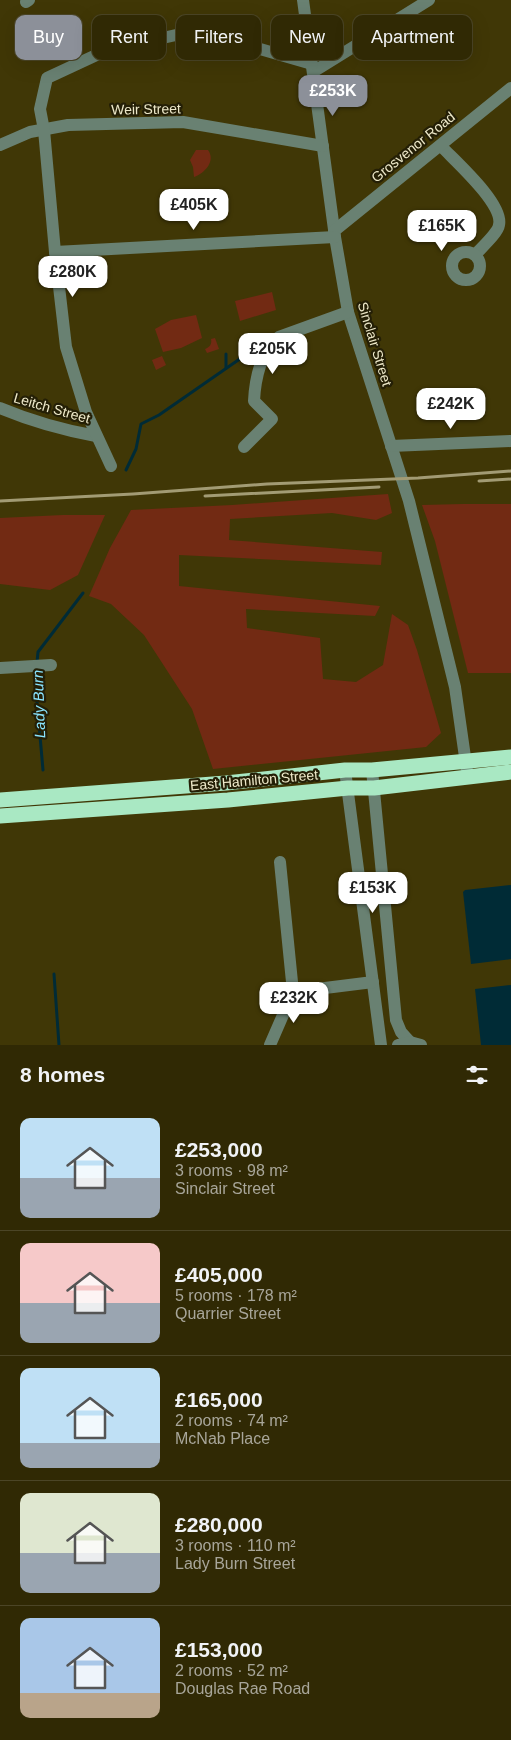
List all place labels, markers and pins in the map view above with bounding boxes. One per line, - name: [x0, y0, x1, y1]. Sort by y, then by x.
- pin: £253K: [298, 74, 368, 117]
- pin: £405K: [159, 188, 229, 231]
- pin: £165K: [407, 210, 477, 252]
- pin: £280K: [38, 256, 108, 298]
- pin: £205K: [238, 332, 308, 375]
- pin: £242K: [416, 388, 486, 430]
- pin: £153K: [338, 872, 408, 914]
- pin: £232K: [259, 982, 329, 1024]

